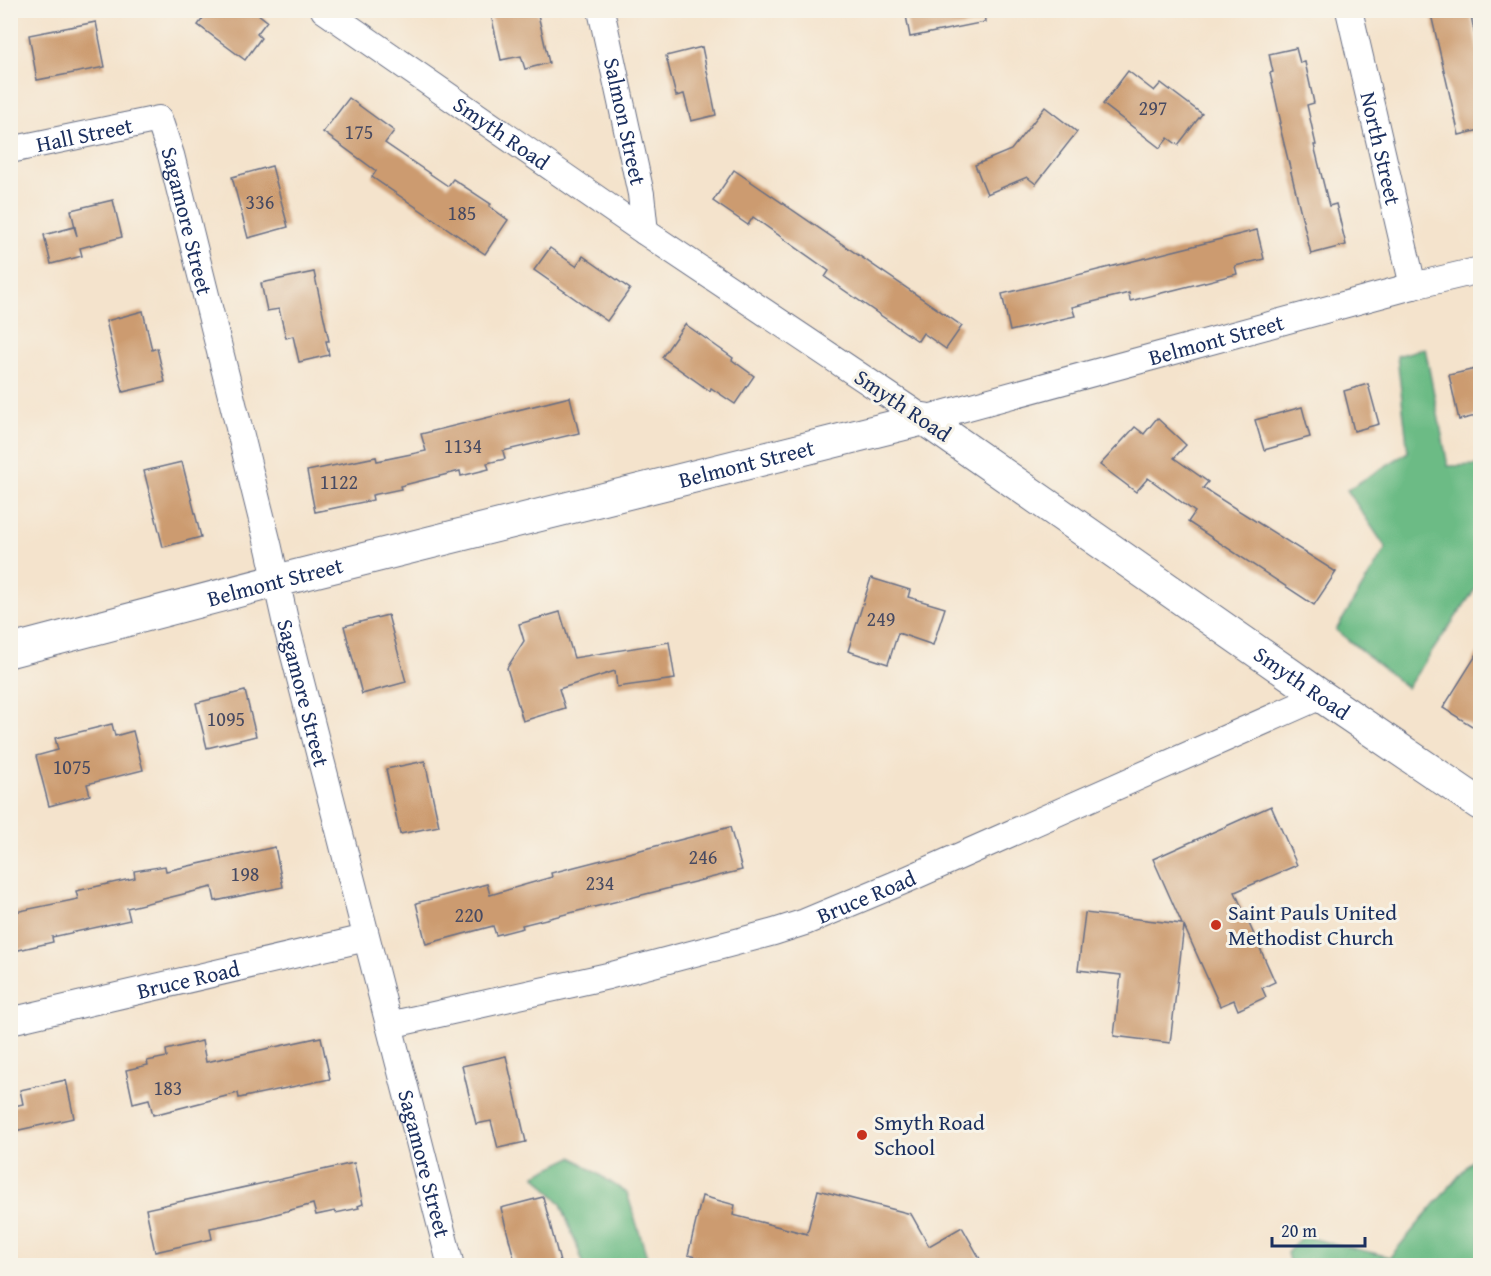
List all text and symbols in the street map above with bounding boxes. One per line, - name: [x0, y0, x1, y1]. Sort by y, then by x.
- street label: Salmon Street: [596, 55, 655, 188]
- street label: Smyth Road: [447, 88, 557, 178]
- street label: North Street: [1352, 89, 1410, 208]
- house number: 297: [1139, 93, 1167, 122]
- street label: Hall Street: [33, 109, 136, 160]
- house number: 175: [345, 117, 373, 146]
- street label: Sagamore Street: [153, 143, 221, 298]
- house number: 336: [246, 187, 274, 216]
- house number: 185: [448, 198, 476, 227]
- street label: Belmont Street: [1145, 306, 1288, 373]
- street label: Smyth Road: [848, 361, 958, 449]
- house number: 1134: [444, 431, 482, 460]
- street label: Belmont Street: [675, 431, 818, 496]
- house number: 1122: [320, 467, 358, 496]
- street label: Belmont Street: [204, 549, 346, 614]
- house number: 249: [867, 604, 895, 633]
- street label: Sagamore Street: [269, 615, 338, 770]
- street label: Smyth Road: [1247, 638, 1357, 728]
- house number: 1095: [207, 704, 245, 733]
- house number: 1075: [53, 752, 91, 781]
- house number: 246: [689, 842, 717, 871]
- house number: 198: [231, 859, 259, 888]
- street label: Bruce Road: [812, 861, 921, 931]
- house number: 234: [586, 868, 614, 897]
- place label: Saint Pauls United Methodist Church: [1228, 896, 1397, 953]
- house number: 220: [455, 900, 483, 929]
- marker: Saint Pauls United Methodist Church: [1209, 918, 1223, 932]
- street label: Bruce Road: [134, 952, 243, 1007]
- house number: 183: [154, 1073, 182, 1102]
- street label: Sagamore Street: [390, 1086, 459, 1241]
- place label: Smyth Road School: [874, 1106, 985, 1163]
- marker: Smyth Road School: [855, 1128, 869, 1142]
- scale bar: [1272, 1210, 1365, 1248]
- text: 20 m: [1281, 1217, 1317, 1244]

